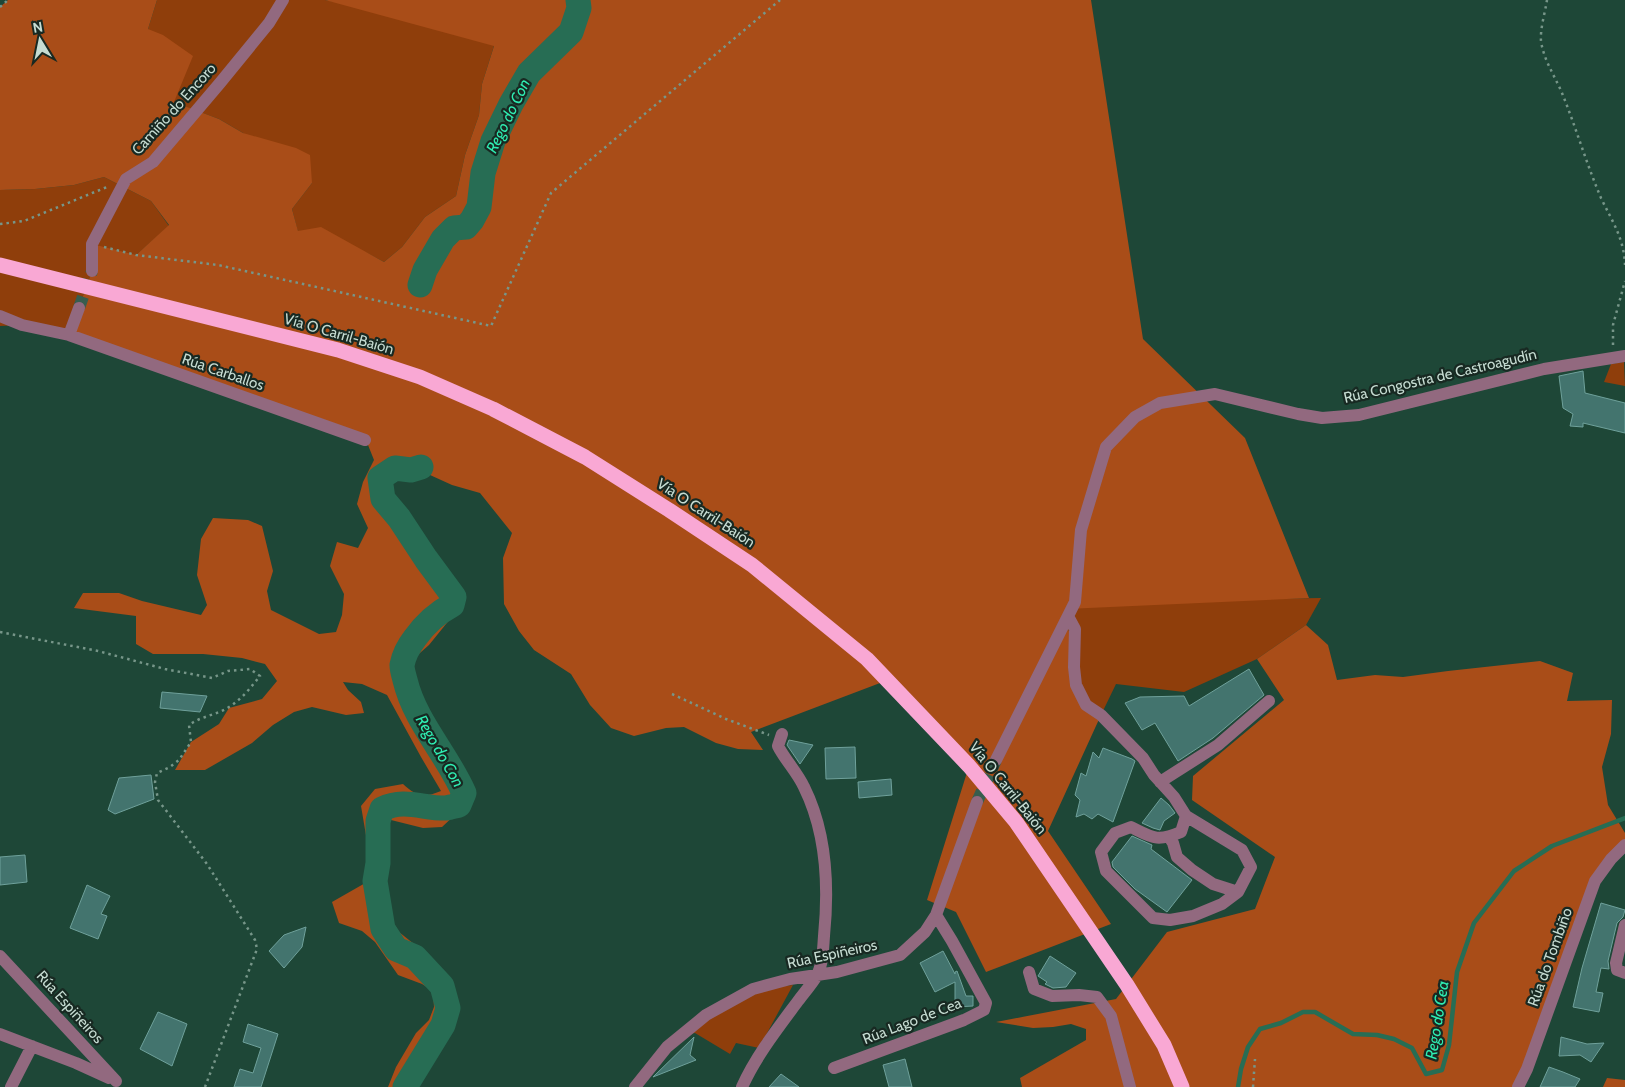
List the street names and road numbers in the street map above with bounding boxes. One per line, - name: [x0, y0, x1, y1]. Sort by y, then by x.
- street label: Camiño do Encoro: [128, 59, 220, 159]
- street label: Vía O Carril-Baión: [282, 310, 396, 358]
- street label: Rúa Congostra de Castroagudín: [1342, 345, 1538, 407]
- street label: Rúa Carballos: [180, 350, 266, 394]
- street label: Vía O Carril-Baión: [654, 475, 758, 551]
- street label: Vía O Carril-Baión: [965, 738, 1051, 838]
- street label: Rúa do Tombiño: [1524, 905, 1576, 1009]
- street label: Rúa Espiñeiros: [785, 936, 879, 972]
- street label: Rúa Espiñeiros: [33, 967, 107, 1047]
- street label: Rúa Lago de Cea: [860, 994, 965, 1048]

